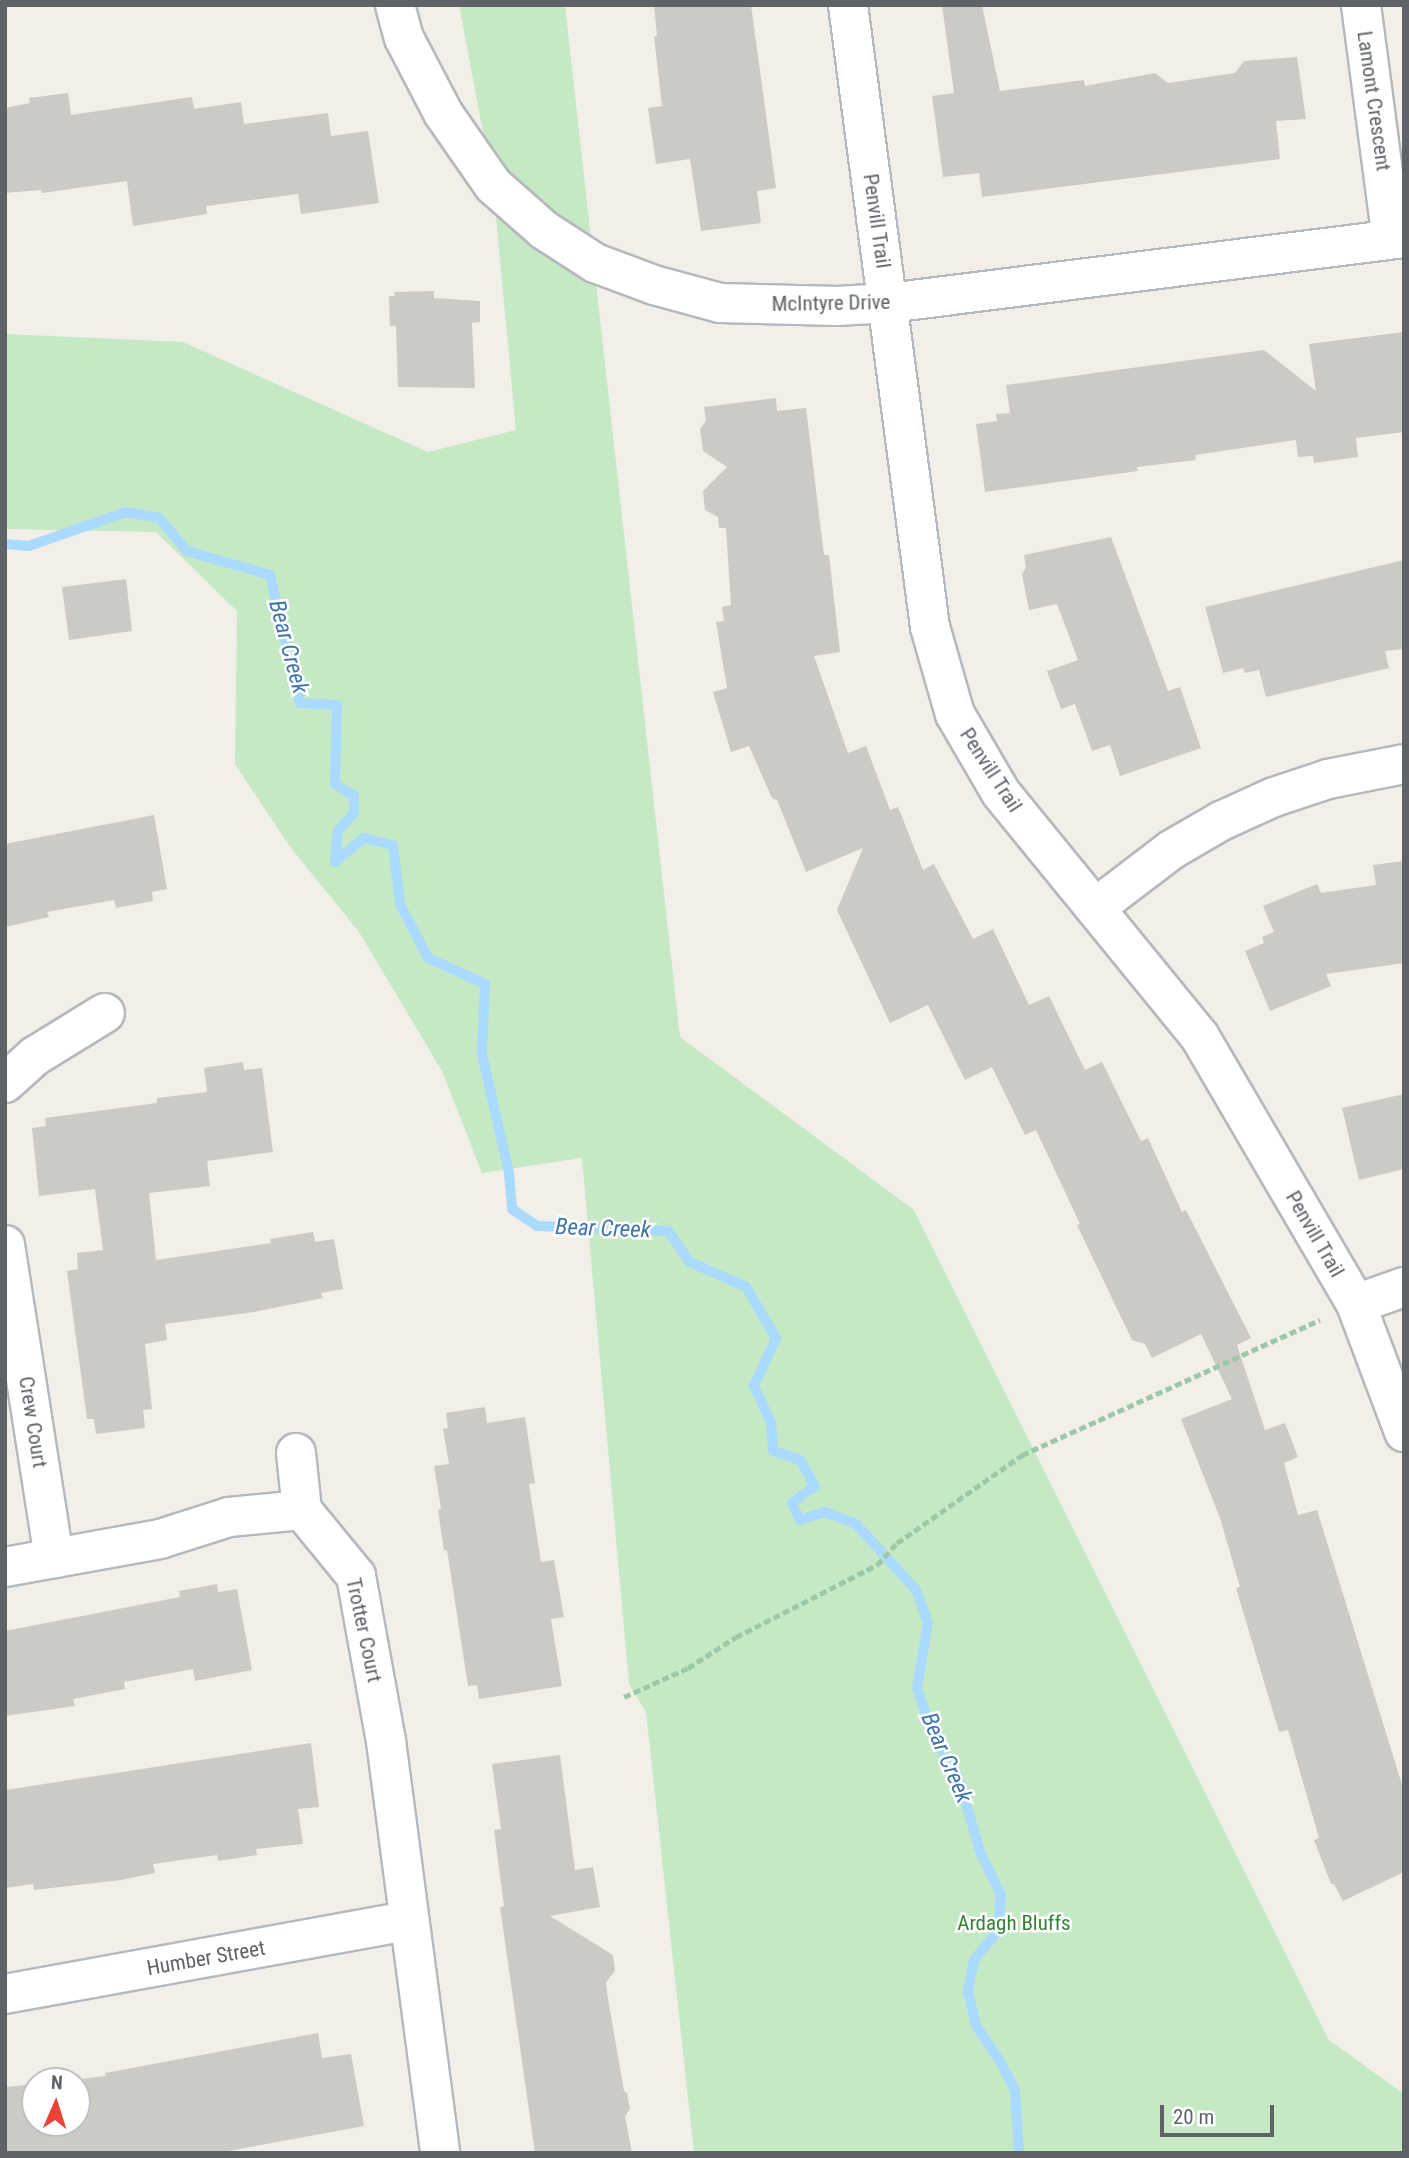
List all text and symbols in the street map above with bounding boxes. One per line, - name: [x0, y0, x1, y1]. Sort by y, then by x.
- street label: Lamont Crescent: [1352, 29, 1396, 173]
- street label: Penvill Trail: [858, 172, 896, 270]
- street label: McIntyre Drive: [771, 289, 891, 317]
- water label: Bear Creek: [262, 597, 314, 697]
- street label: Penvill Trail: [954, 723, 1028, 817]
- street label: Penvill Trail: [1280, 1186, 1350, 1282]
- water label: Bear Creek: [555, 1214, 651, 1244]
- street label: Crew Court: [13, 1375, 53, 1469]
- street label: Trotter Court: [341, 1575, 387, 1685]
- water label: Bear Creek: [915, 1709, 977, 1807]
- park label: Ardagh Bluffs: [957, 1910, 1071, 1936]
- street label: Humber Street: [145, 1935, 267, 1981]
- north arrow: [21, 2067, 91, 2137]
- text: N: [51, 2071, 63, 2094]
- scale bar: [1164, 2092, 1278, 2136]
- text: 20 m: [1173, 2105, 1214, 2129]

